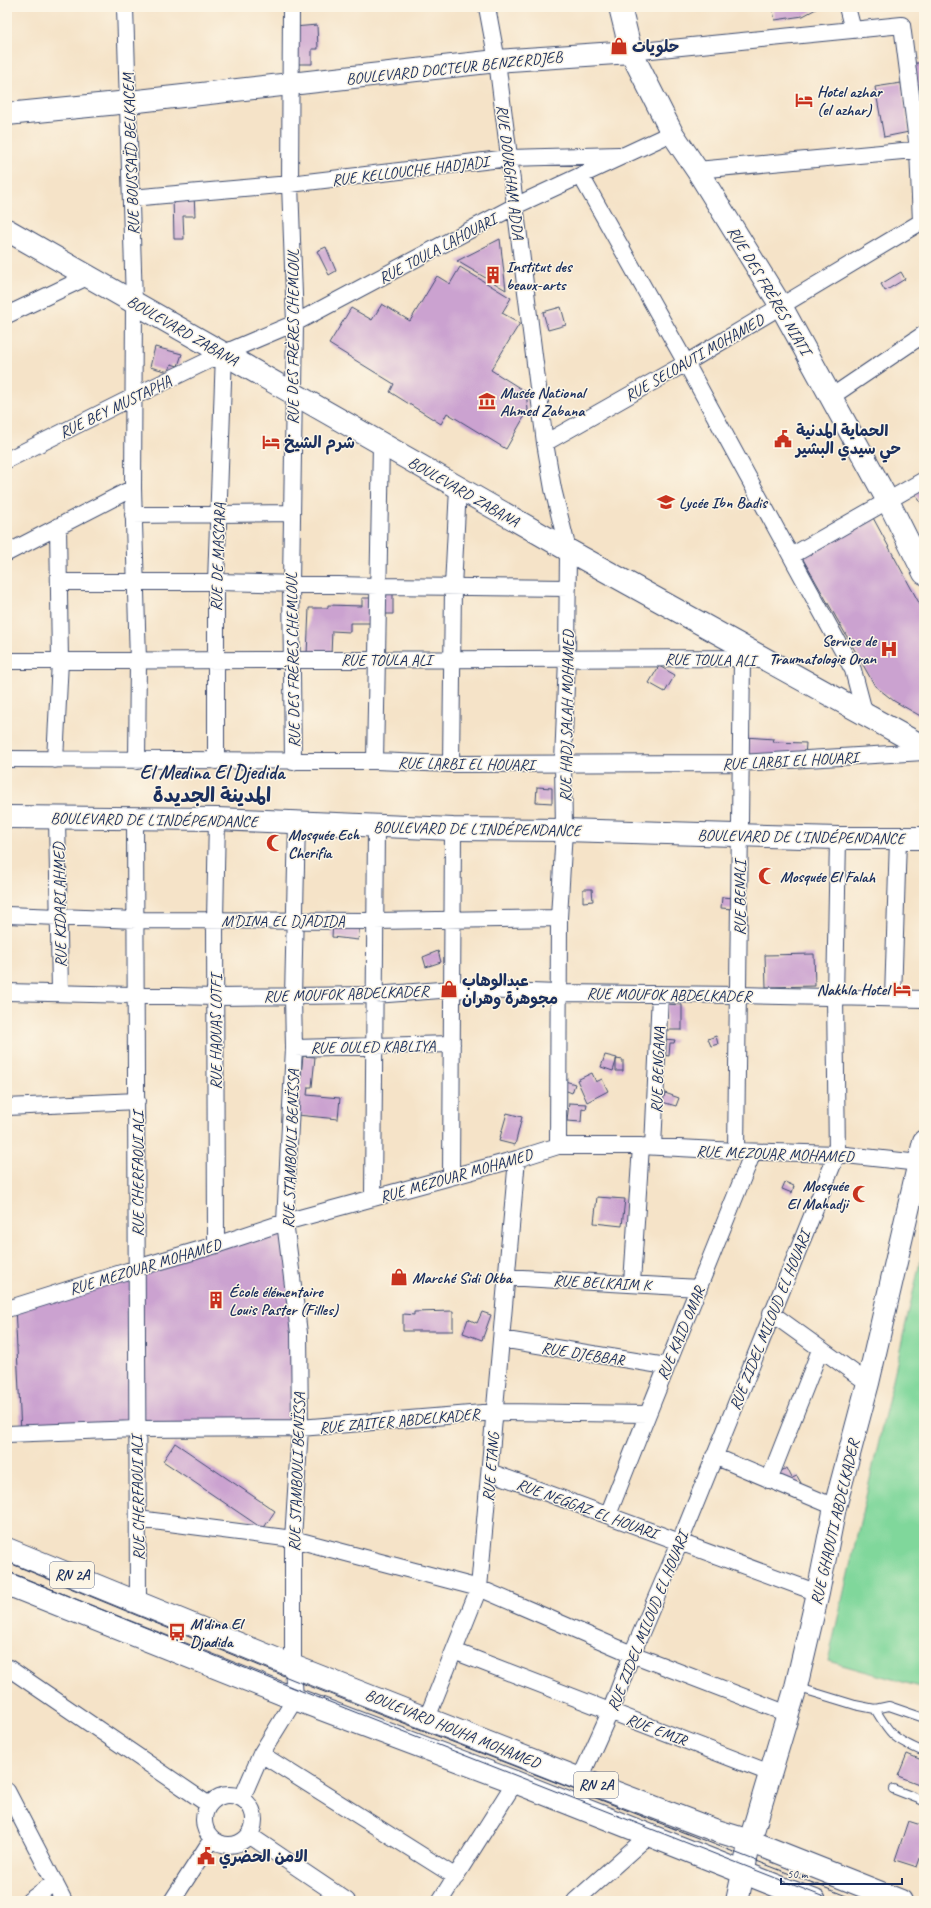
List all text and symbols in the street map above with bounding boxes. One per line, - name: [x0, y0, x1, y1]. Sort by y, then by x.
- shop icon: حلويات: [609, 36, 629, 56]
- place label: حلويات: [632, 37, 679, 58]
- street label: BOULEVARD DOCTEUR BENZERDJEB: [345, 47, 565, 89]
- street label: RUE BOUSSAÏD BELKACEM: [118, 71, 144, 235]
- place label: Hotel azhar (el azhar): [817, 82, 884, 120]
- hotel icon: Hotel azhar (el azhar): [794, 90, 814, 110]
- street label: RUE DOURGHAM ADDA: [492, 104, 528, 241]
- street label: RUE KELLOUCHE HADJADI: [331, 151, 493, 191]
- street label: RUE TOULA LAHOUARI: [375, 208, 503, 288]
- street label: RUE DES FRÈRES NIATI: [723, 223, 817, 361]
- street label: RUE DES FRÈRES CHEMLOUL: [283, 248, 303, 425]
- place label: Institut des beaux-arts: [506, 257, 573, 295]
- building icon: Institut des beaux-arts: [483, 265, 503, 285]
- street label: BOULEVARD ZABANA: [124, 291, 242, 371]
- street label: RUE SELOAUTI MOHAMED: [621, 309, 769, 406]
- street label: RUE BEY MUSTAPHA: [56, 371, 176, 443]
- place label: Musée National Ahmed Zabana: [500, 383, 588, 421]
- museum icon: Musée National Ahmed Zabana: [477, 391, 497, 411]
- place label: الحماية المدنية حي سيدي البشير: [794, 421, 901, 463]
- public building icon: الحماية المدنية حي سيدي البشير: [773, 429, 793, 449]
- hotel icon: شرم الشيخ: [261, 432, 281, 452]
- place label: شرم الشيخ: [284, 433, 355, 455]
- street label: BOULEVARD ZABANA: [405, 452, 523, 532]
- school or university icon: Lycée Ibn Badis: [656, 492, 676, 512]
- place label: Lycée Ibn Badis: [679, 493, 768, 513]
- street label: RUE DE MASCARA: [206, 502, 230, 612]
- street label: RUE DES FRÈRES CHEMLOUL: [281, 571, 305, 748]
- street label: RUE HADJ SALAH MOHAMED: [556, 628, 579, 802]
- place label: Service de Traumatologie Oran: [769, 631, 878, 669]
- hospital icon: Service de Traumatologie Oran: [879, 639, 899, 659]
- street label: RUE TOULA ALI: [665, 649, 759, 671]
- street label: RUE TOULA ALI: [341, 650, 435, 670]
- street label: RUE LARBI EL HOUARI: [722, 747, 862, 775]
- street label: RUE LARBI EL HOUARI: [398, 753, 538, 775]
- district label: El Medina El Djedida المدينة الجديدة: [140, 760, 286, 808]
- street label: BOULEVARD DE L'INDÉPENDANCE: [50, 808, 260, 832]
- street label: BOULEVARD DE L'INDÉPENDANCE: [373, 817, 583, 841]
- place label: Mosquée Ech Cherifia: [288, 825, 360, 863]
- street label: BOULEVARD DE L'INDÉPENDANCE: [697, 825, 907, 849]
- mosque icon: Mosquée Ech Cherifia: [265, 833, 285, 853]
- street label: RUE KIDARI AHMED: [49, 841, 71, 968]
- street label: RUE BENALI: [730, 857, 750, 935]
- mosque icon: Mosquée El Falah: [757, 866, 777, 886]
- place label: Mosquée El Falah: [780, 867, 876, 887]
- street label: M'DINA EL DJADIDA: [221, 911, 346, 931]
- street label: RUE HAOUAS LOTFI: [206, 971, 226, 1090]
- place label: عبدالوهاب مجوهرة وهران: [462, 971, 558, 1010]
- shop icon: عبدالوهاب مجوهرة وهران: [439, 979, 459, 999]
- hotel icon: Nakhla Hotel: [892, 979, 912, 999]
- place label: Nakhla Hotel: [817, 980, 892, 1000]
- street label: RUE MOUFOK ABDELKADER: [263, 981, 431, 1007]
- street label: RUE MOUFOK ABDELKADER: [586, 984, 754, 1006]
- street label: RUE BENGANA: [646, 1026, 670, 1113]
- street label: RUE OULED KABLIYA: [310, 1036, 437, 1058]
- street label: RUE STAMBOULI BENÏSSA: [278, 1068, 304, 1229]
- street label: RUE CHERFAOUI ALI: [128, 1108, 148, 1236]
- street label: RUE MEZOUAR MOHAMED: [696, 1141, 856, 1167]
- street label: RUE MEZOUAR MOHAMED: [378, 1144, 537, 1207]
- place label: Mosquée El Mahadji: [787, 1176, 851, 1214]
- mosque icon: Mosquée El Mahadji: [851, 1184, 871, 1204]
- street label: RUE ZIDEL MILOUD EL HOUARI: [725, 1225, 816, 1413]
- street label: RUE MEZOUAR MOHAMED: [67, 1234, 225, 1300]
- shop icon: Marché Sidi Okba: [389, 1267, 409, 1287]
- place label: Marché Sidi Okba: [412, 1268, 513, 1288]
- street label: RUE BELKAIM K: [553, 1270, 654, 1296]
- place label: École élémentaire Louis Paster (Filles): [229, 1282, 340, 1320]
- street label: RUE KAID OMAR: [652, 1282, 710, 1383]
- building icon: École élémentaire Louis Paster (Filles): [206, 1290, 226, 1310]
- street label: RUE DJEBBAR: [540, 1338, 627, 1371]
- street label: RUE STAMBOULI BENÏSSA: [284, 1391, 310, 1552]
- street label: RUE ZAITER ABDELKADER: [318, 1404, 482, 1438]
- street label: RUE ETANG: [478, 1430, 504, 1502]
- street label: RUE CHERFAOUI ALI: [127, 1432, 149, 1561]
- street label: RUE GHAOUTI ABDELKADER: [806, 1435, 864, 1607]
- street label: RUE NEGGAZ EL HOUARI: [514, 1474, 663, 1545]
- street label: RUE ZIDEL MILOUD EL HOUARI: [603, 1526, 694, 1714]
- road number: RN 2A: [50, 1562, 94, 1588]
- place label: M'dina El Djadida: [190, 1614, 245, 1652]
- bus stop icon: M'dina El Djadida: [167, 1622, 187, 1642]
- street label: BOULEVARD HOUHA MOHAMED: [362, 1685, 545, 1774]
- street label: RUE EMIR: [624, 1709, 691, 1751]
- road number: RN 2A: [574, 1772, 618, 1798]
- public building icon: الامن الحضري: [196, 1846, 216, 1866]
- place label: الامن الحضري: [219, 1847, 308, 1869]
- scale bar: [781, 1860, 902, 1886]
- text: 50 m: [787, 1866, 809, 1882]

